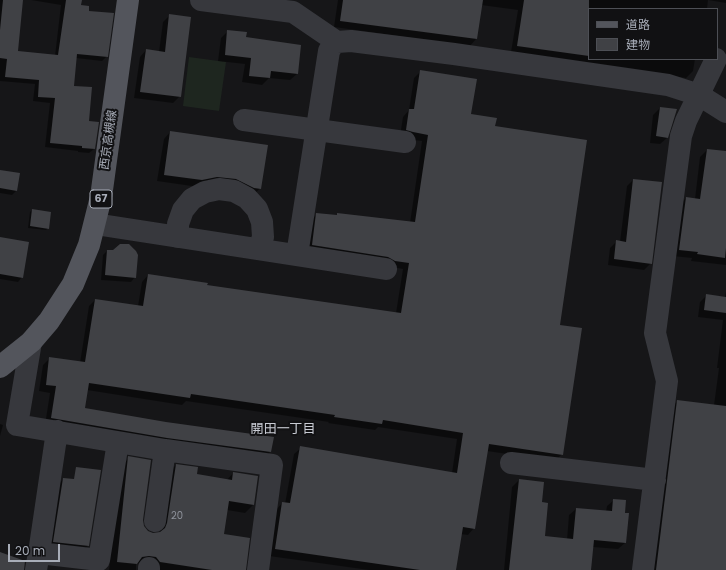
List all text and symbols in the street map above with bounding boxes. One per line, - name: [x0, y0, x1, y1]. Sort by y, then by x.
- legend: [588, 8, 718, 60]
- text: 道路: [626, 16, 650, 33]
- text: 建物: [626, 36, 650, 53]
- street label: 西京高槻線: [98, 109, 120, 171]
- road number: 67: [90, 190, 112, 208]
- district label: 開田一丁目: [251, 422, 315, 438]
- house number: 20: [171, 510, 183, 522]
- scale bar: [10, 536, 62, 562]
- text: 20 m: [15, 542, 45, 559]

